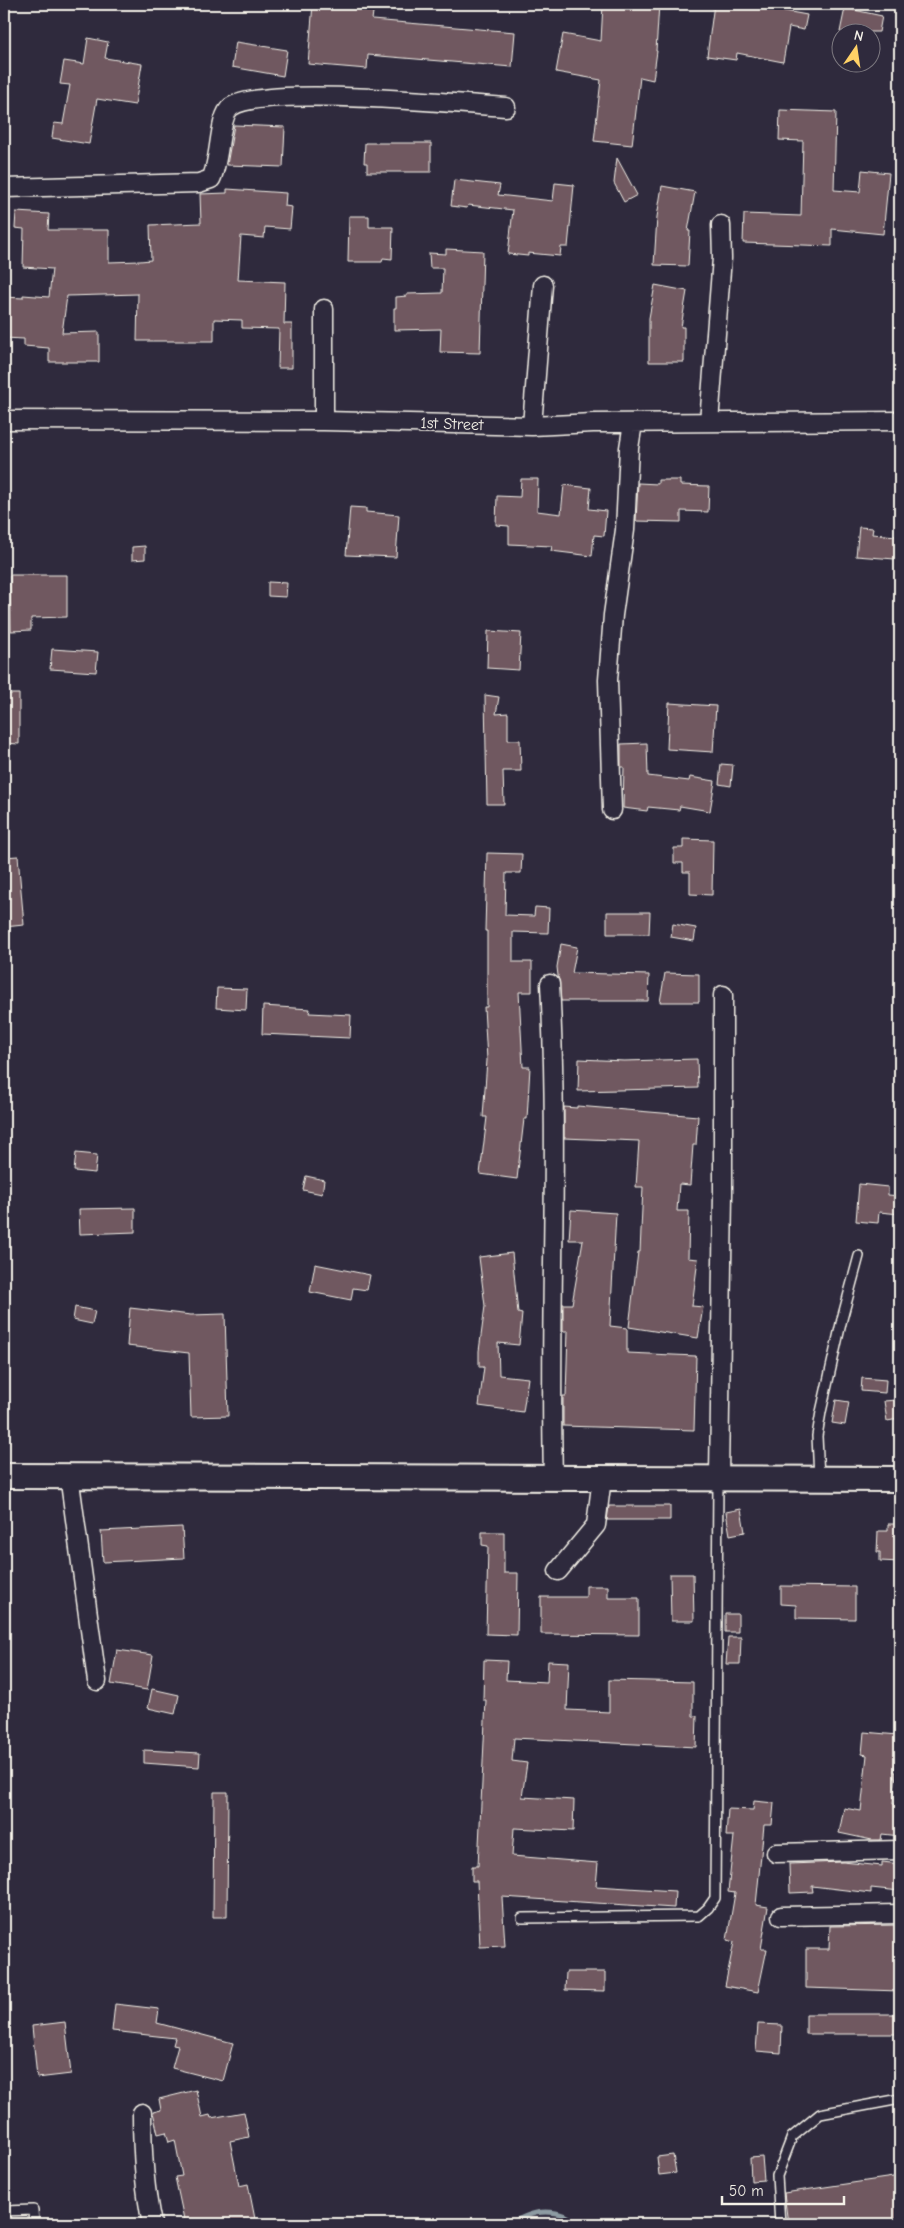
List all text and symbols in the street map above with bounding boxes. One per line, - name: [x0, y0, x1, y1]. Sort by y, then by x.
- north arrow: [832, 22, 882, 72]
- text: N: [852, 27, 865, 45]
- street label: 1st Street: [420, 414, 484, 434]
- scale bar: [722, 2173, 844, 2205]
- text: 50 m: [729, 2182, 764, 2200]

